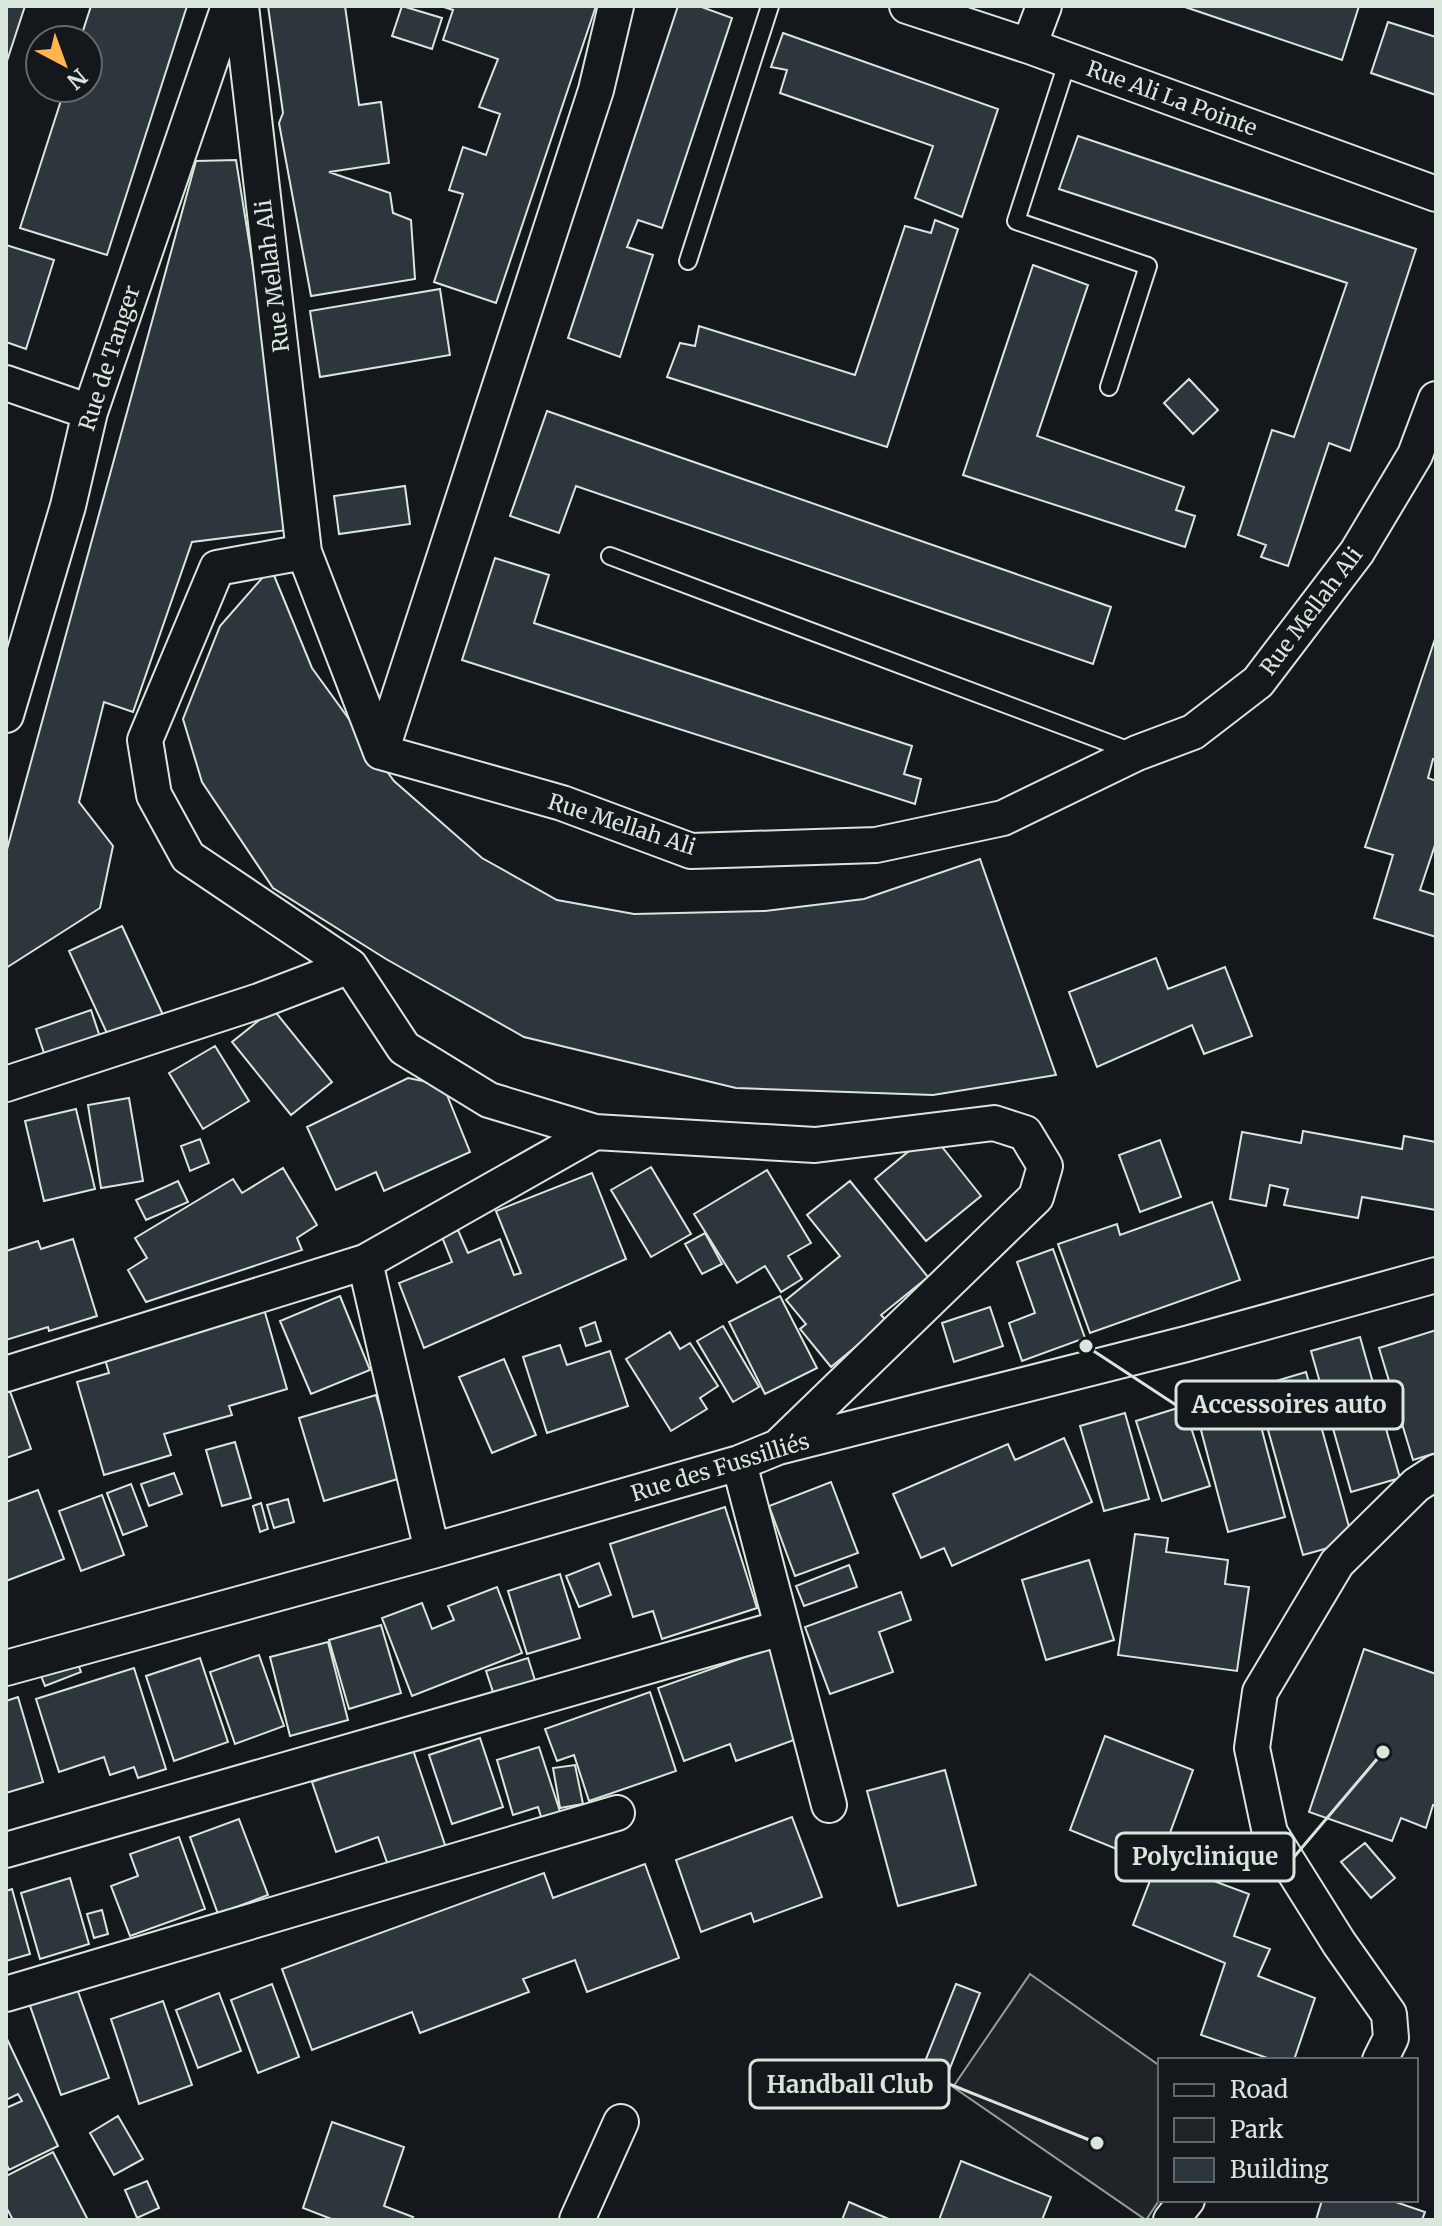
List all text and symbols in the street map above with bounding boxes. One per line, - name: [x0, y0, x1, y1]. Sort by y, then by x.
- north arrow: [24, 24, 104, 104]
- street label: Rue Ali La Pointe: [1083, 54, 1261, 142]
- text: N: [61, 63, 93, 96]
- street label: Rue Mellah Ali: [249, 198, 295, 354]
- street label: Rue de Tanger: [72, 282, 146, 434]
- street label: Rue Mellah Ali: [1254, 541, 1368, 681]
- street label: Rue Mellah Ali: [545, 787, 699, 861]
- callout: Accessoires auto: [1176, 1381, 1403, 1429]
- text: Accessoires auto: [1191, 1389, 1386, 1420]
- street label: Rue des Fussilliés: [627, 1427, 813, 1507]
- callout: Polyclinique: [1116, 1833, 1294, 1881]
- text: Polyclinique: [1132, 1841, 1278, 1872]
- legend: [1158, 2058, 1418, 2202]
- callout: Handball Club: [750, 2060, 949, 2108]
- text: Handball Club: [767, 2069, 933, 2100]
- text: Road: [1230, 2074, 1288, 2105]
- text: Park: [1230, 2114, 1284, 2145]
- text: Building: [1230, 2154, 1329, 2185]

